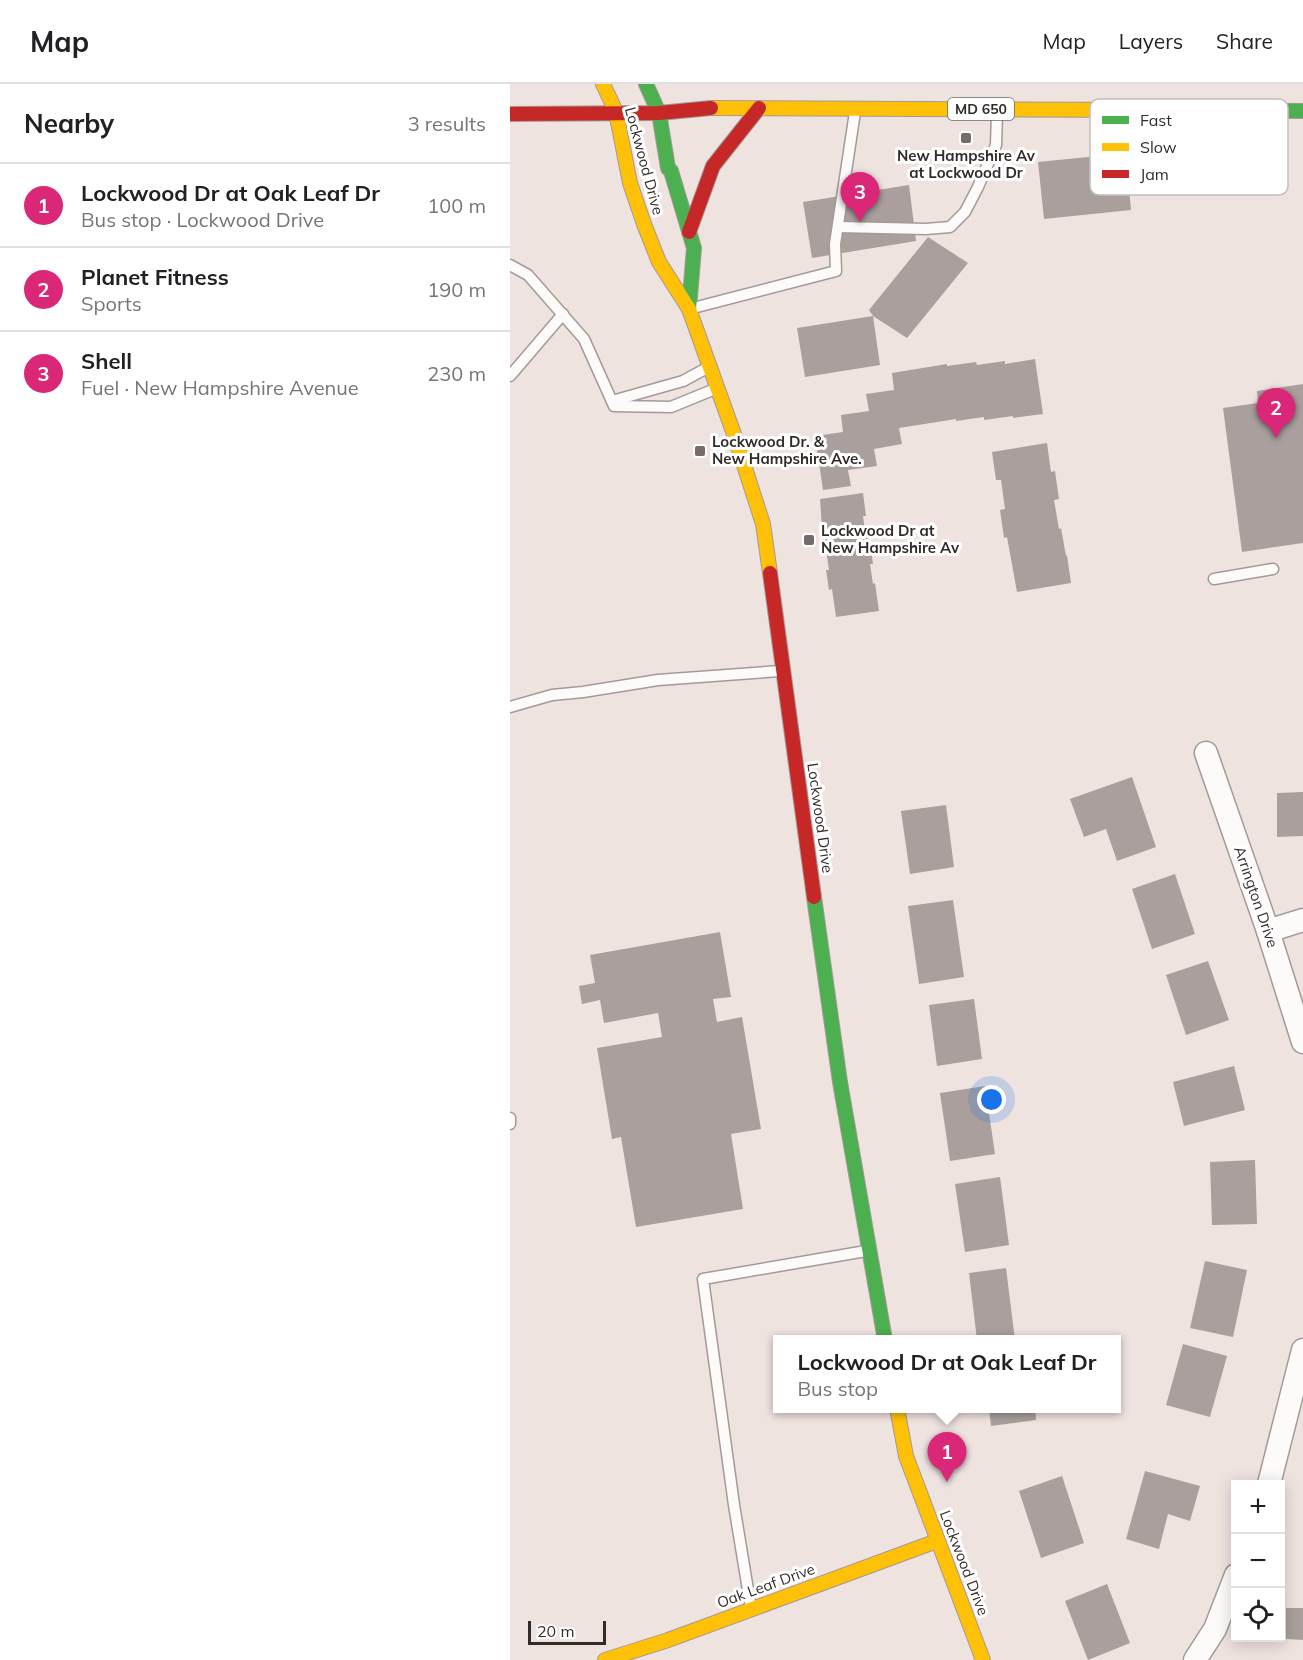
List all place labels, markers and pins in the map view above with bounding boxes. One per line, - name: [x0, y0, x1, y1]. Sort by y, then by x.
- marker: New Hampshire Av at Lockwood Dr: [959, 131, 973, 145]
- place label: New Hampshire Av at Lockwood Dr: [897, 146, 1036, 182]
- pin: 3: [840, 172, 880, 222]
- pin: 2: [1256, 388, 1296, 438]
- place label: Lockwood Dr. & New Hampshire Ave.: [712, 432, 862, 468]
- marker: Lockwood Dr. & New Hampshire Ave.: [693, 444, 707, 458]
- place label: Lockwood Dr at New Hampshire Av: [821, 521, 960, 557]
- marker: Lockwood Dr at New Hampshire Av: [802, 533, 816, 547]
- pin: 1: [928, 1432, 966, 1482]

